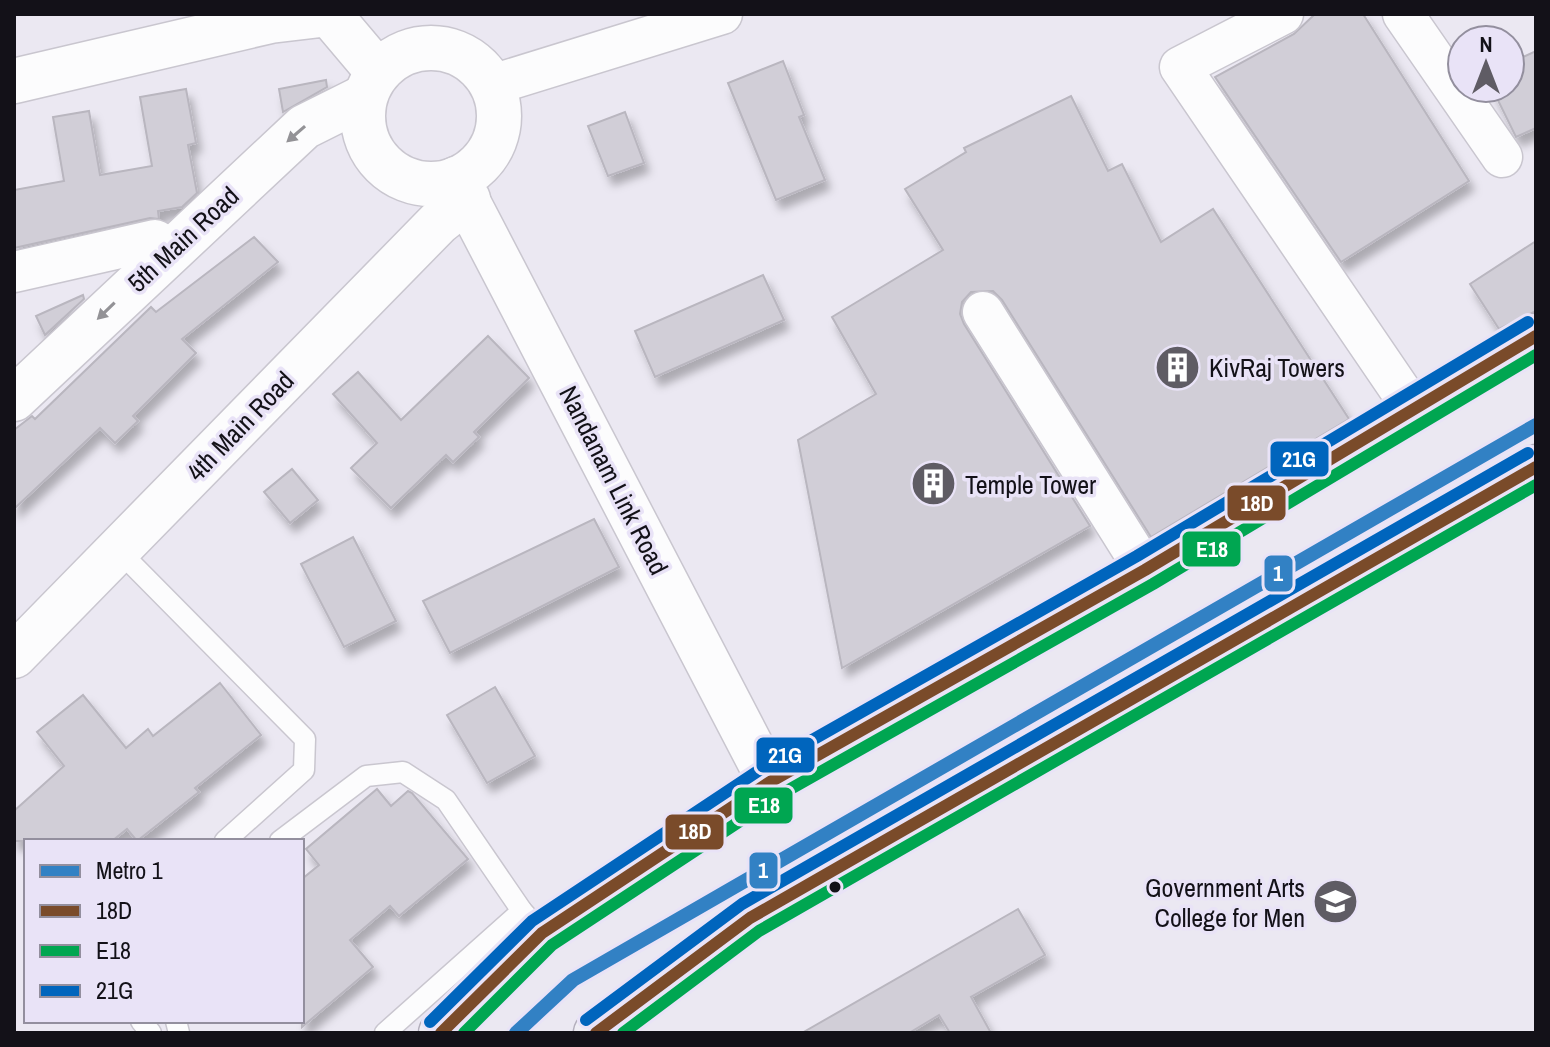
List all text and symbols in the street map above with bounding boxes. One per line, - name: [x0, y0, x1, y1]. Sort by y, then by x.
- north arrow: [1446, 24, 1526, 104]
- text: N: [1479, 29, 1493, 59]
- one-way arrow: [287, 125, 307, 142]
- street label: 5th Main Road: [120, 179, 246, 299]
- one-way arrow: [97, 301, 116, 320]
- building icon: KivRaj Towers: [1154, 343, 1202, 391]
- place label: KivRaj Towers: [1209, 350, 1345, 385]
- street label: 4th Main Road: [179, 364, 301, 488]
- street label: Nandanam Link Road: [551, 380, 677, 580]
- line badge: 21G: [1269, 440, 1330, 478]
- text: 21G: [1282, 444, 1316, 474]
- building icon: Temple Tower: [910, 460, 958, 508]
- place label: Temple Tower: [965, 467, 1096, 502]
- line badge: 18D: [1226, 484, 1287, 522]
- text: 18D: [1240, 488, 1274, 518]
- line badge: E18: [1181, 530, 1242, 568]
- text: E18: [1196, 534, 1228, 564]
- line badge: 1: [1263, 554, 1294, 593]
- text: 1: [1273, 558, 1284, 588]
- line badge: 21G: [755, 736, 816, 774]
- text: 21G: [768, 740, 802, 770]
- line badge: E18: [733, 786, 794, 825]
- text: E18: [748, 790, 780, 820]
- line badge: 18D: [664, 813, 725, 851]
- text: 18D: [678, 816, 712, 846]
- legend: [24, 839, 304, 1023]
- line badge: 1: [748, 851, 779, 890]
- text: Metro 1: [96, 854, 163, 886]
- text: 1: [758, 855, 769, 885]
- place label: Government Arts College for Men: [1145, 870, 1305, 935]
- school or university icon: Government Arts College for Men: [1312, 878, 1360, 926]
- unlabelled marker: [827, 879, 843, 895]
- text: 18D: [96, 894, 132, 926]
- text: E18: [96, 934, 131, 966]
- text: 21G: [96, 974, 133, 1006]

